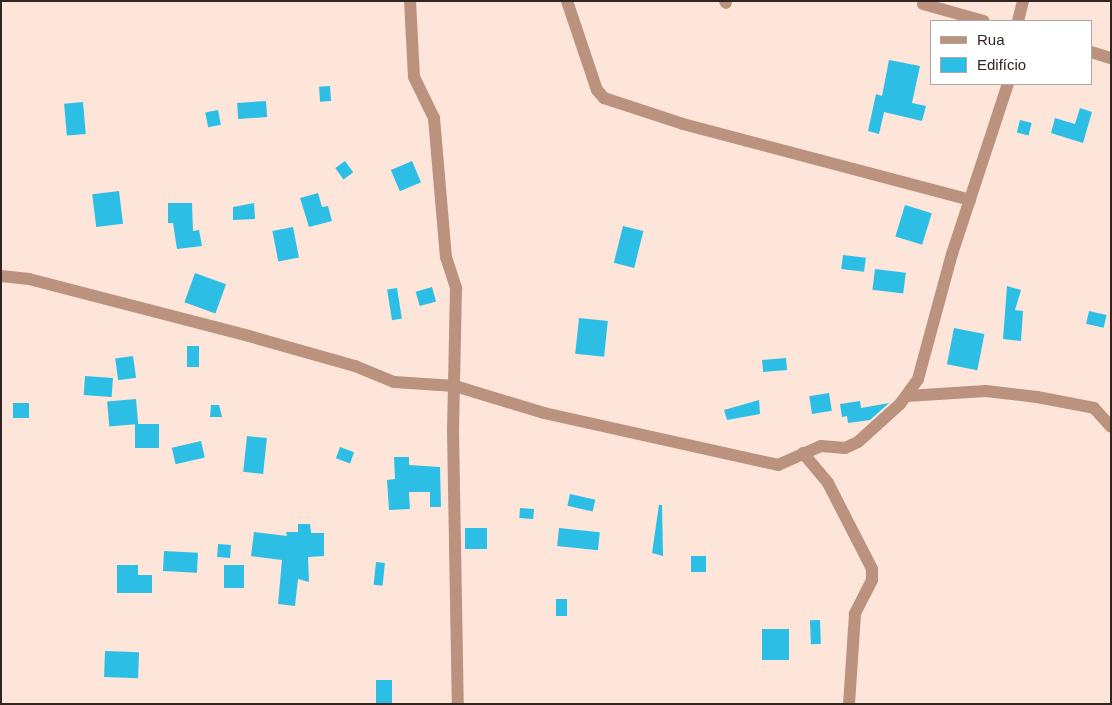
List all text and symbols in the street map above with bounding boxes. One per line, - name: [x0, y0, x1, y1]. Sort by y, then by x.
- legend: [930, 20, 1092, 85]
- text: Rua: [977, 31, 1005, 48]
- text: Edifício: [977, 56, 1026, 73]

